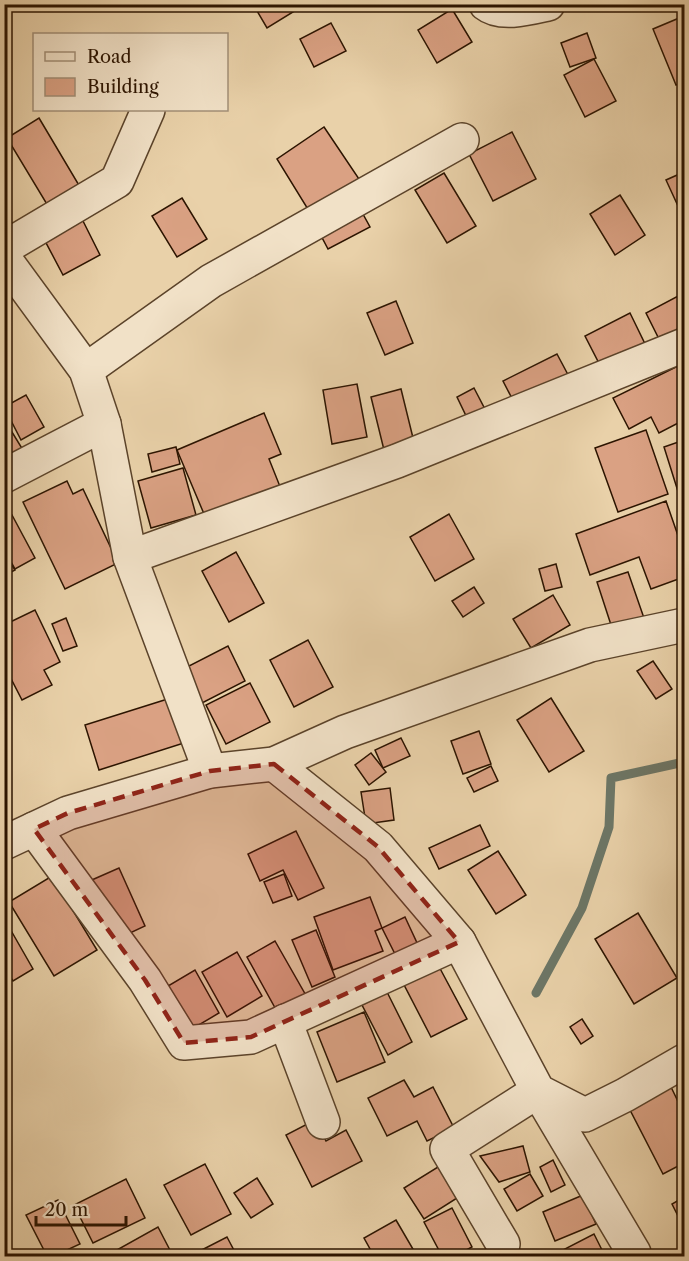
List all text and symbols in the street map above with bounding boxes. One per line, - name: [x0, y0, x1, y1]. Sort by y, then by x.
- legend: [33, 33, 228, 111]
- text: Road: [87, 46, 132, 68]
- text: Building: [87, 76, 159, 98]
- scale bar: [36, 1189, 126, 1227]
- text: 20 m: [45, 1199, 89, 1221]

